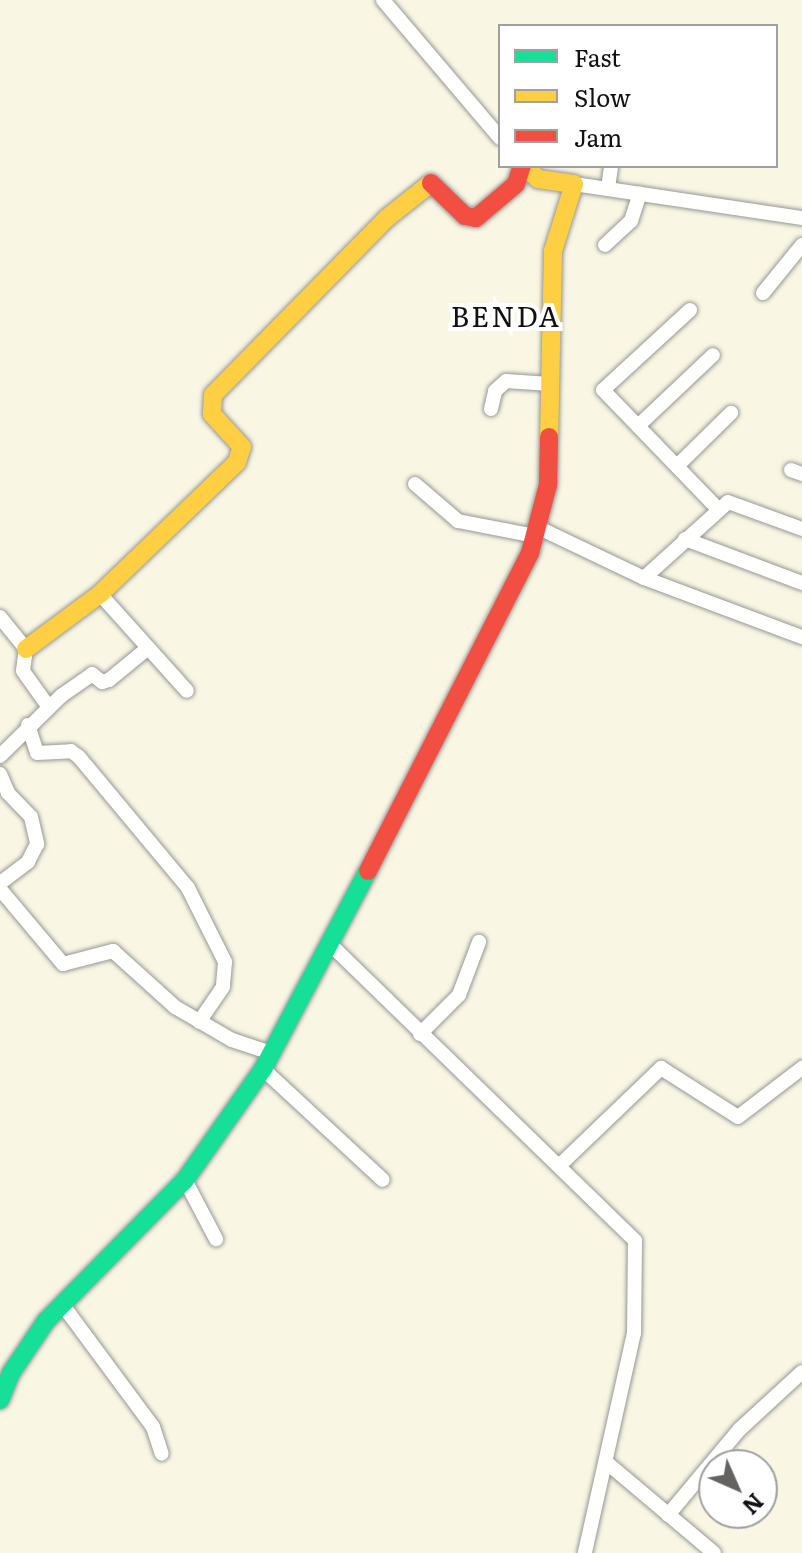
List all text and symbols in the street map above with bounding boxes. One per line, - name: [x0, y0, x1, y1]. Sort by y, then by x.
- legend: [498, 24, 778, 168]
- text: Fast: [574, 39, 621, 74]
- text: Slow: [574, 79, 631, 114]
- text: Jam: [574, 119, 622, 154]
- district label: BENDA: [451, 298, 561, 332]
- north arrow: [698, 1449, 778, 1529]
- text: N: [736, 1487, 772, 1523]

